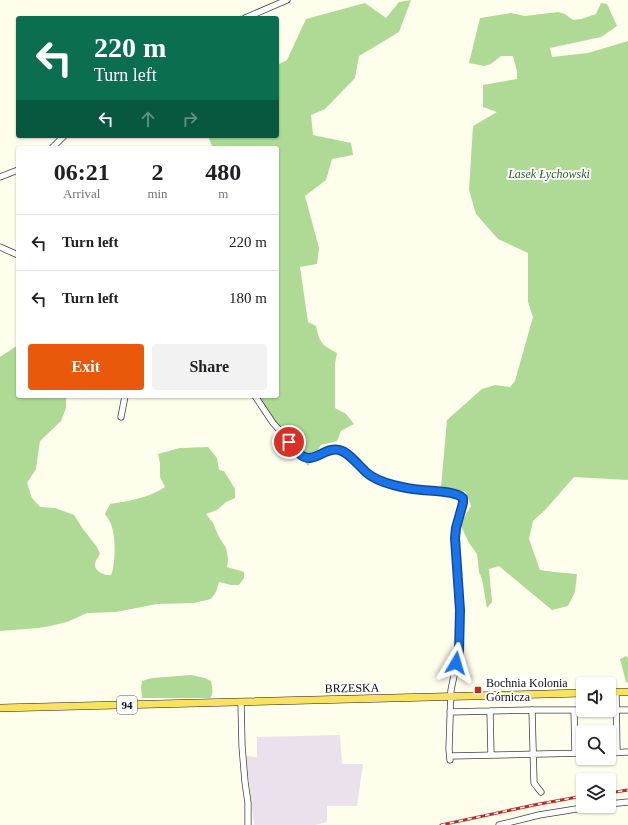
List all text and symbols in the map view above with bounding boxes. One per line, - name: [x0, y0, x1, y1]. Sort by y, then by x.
- icon: left: [28, 32, 80, 84]
- text: 220 m: [94, 32, 166, 63]
- text: Turn left: [94, 65, 157, 85]
- icon: left: [95, 108, 117, 130]
- icon: ahead: [137, 108, 159, 130]
- icon: right: [179, 108, 201, 130]
- text: 06:21: [54, 159, 110, 185]
- text: 2: [151, 159, 163, 185]
- text: 480: [205, 159, 241, 185]
- park label: Lasek Łychowski: [507, 167, 590, 181]
- text: Arrival: [63, 186, 100, 201]
- text: min: [147, 186, 168, 201]
- text: m: [218, 186, 228, 201]
- icon: left: [28, 232, 50, 254]
- text: Turn left: [62, 234, 119, 250]
- text: 220 m: [229, 234, 267, 250]
- icon: left: [28, 288, 50, 310]
- text: Turn left: [62, 290, 119, 306]
- text: 180 m: [229, 290, 267, 306]
- button: Exit: [28, 344, 144, 390]
- button: Share: [152, 344, 267, 390]
- pin: [272, 425, 306, 459]
- icon: arrive: [278, 431, 300, 453]
- position arrow: [435, 642, 477, 684]
- place label: Bochnia Kolonia Górnicza: [486, 676, 568, 704]
- map controls: [576, 677, 616, 813]
- button: sound: [576, 677, 616, 717]
- street label: BRZESKA: [325, 681, 380, 695]
- marker: Bochnia Kolonia Górnicza: [473, 685, 483, 695]
- road number: 94: [117, 696, 137, 714]
- button: search: [576, 725, 616, 765]
- button: layers: [576, 773, 616, 813]

